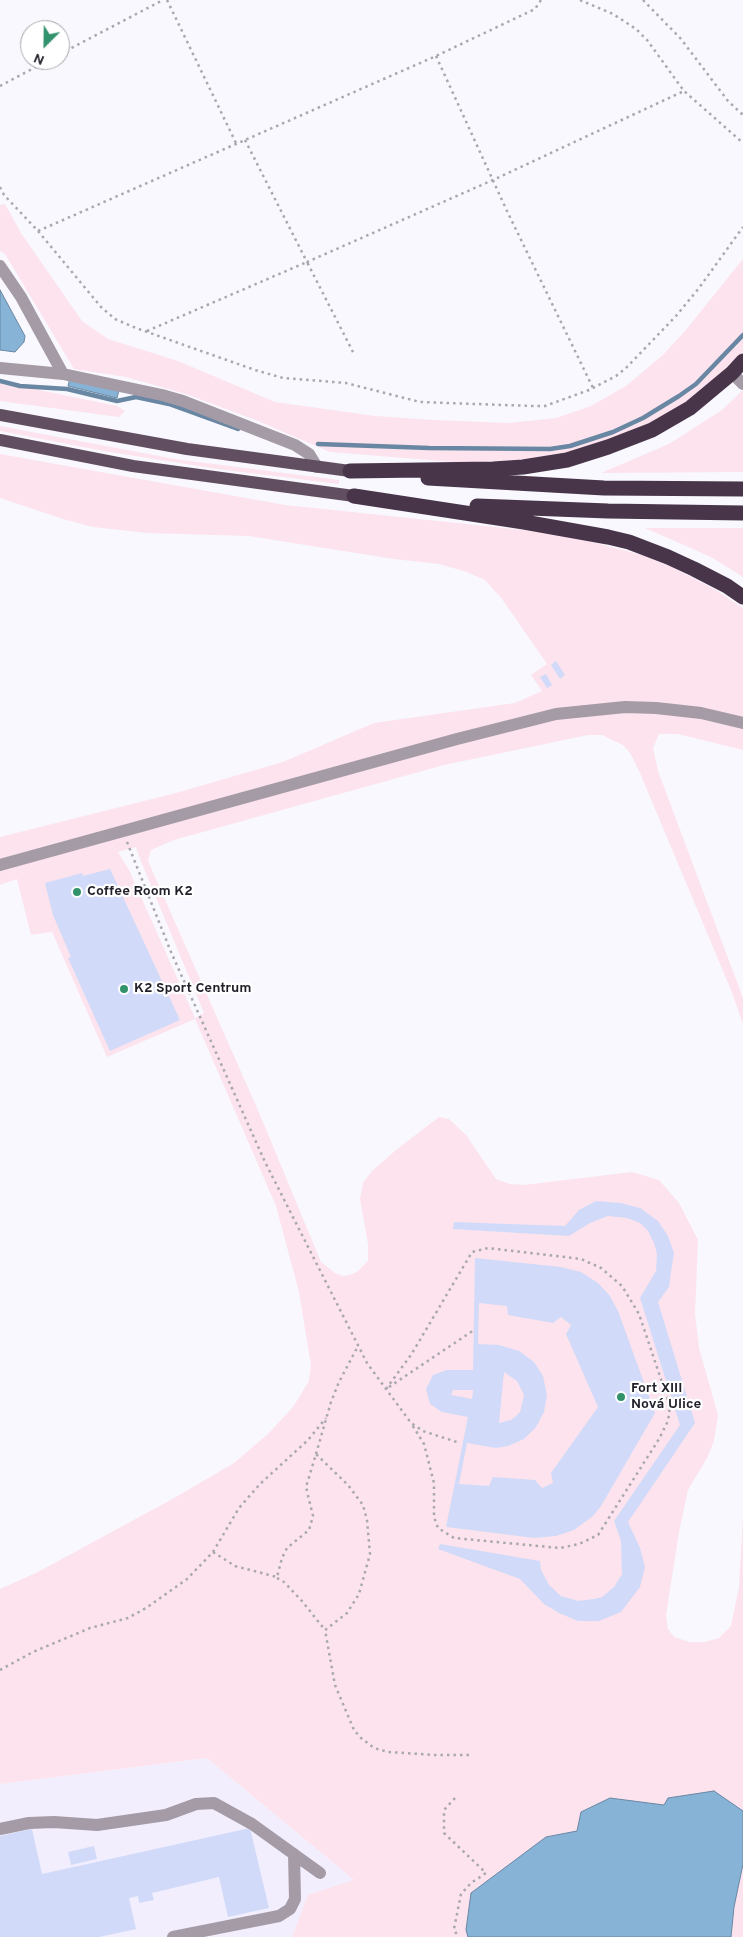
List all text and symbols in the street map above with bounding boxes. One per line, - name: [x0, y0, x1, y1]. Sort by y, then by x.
- north arrow: [20, 20, 70, 70]
- text: N: [31, 49, 47, 68]
- place label: Coffee Room K2: [87, 884, 193, 900]
- marker: Coffee Room K2: [71, 886, 83, 898]
- place label: K2 Sport Centrum: [134, 981, 252, 997]
- marker: K2 Sport Centrum: [118, 983, 130, 995]
- place label: Fort XIII Nová Ulice: [631, 1381, 701, 1414]
- marker: Fort XIII Nová Ulice: [615, 1391, 627, 1403]

